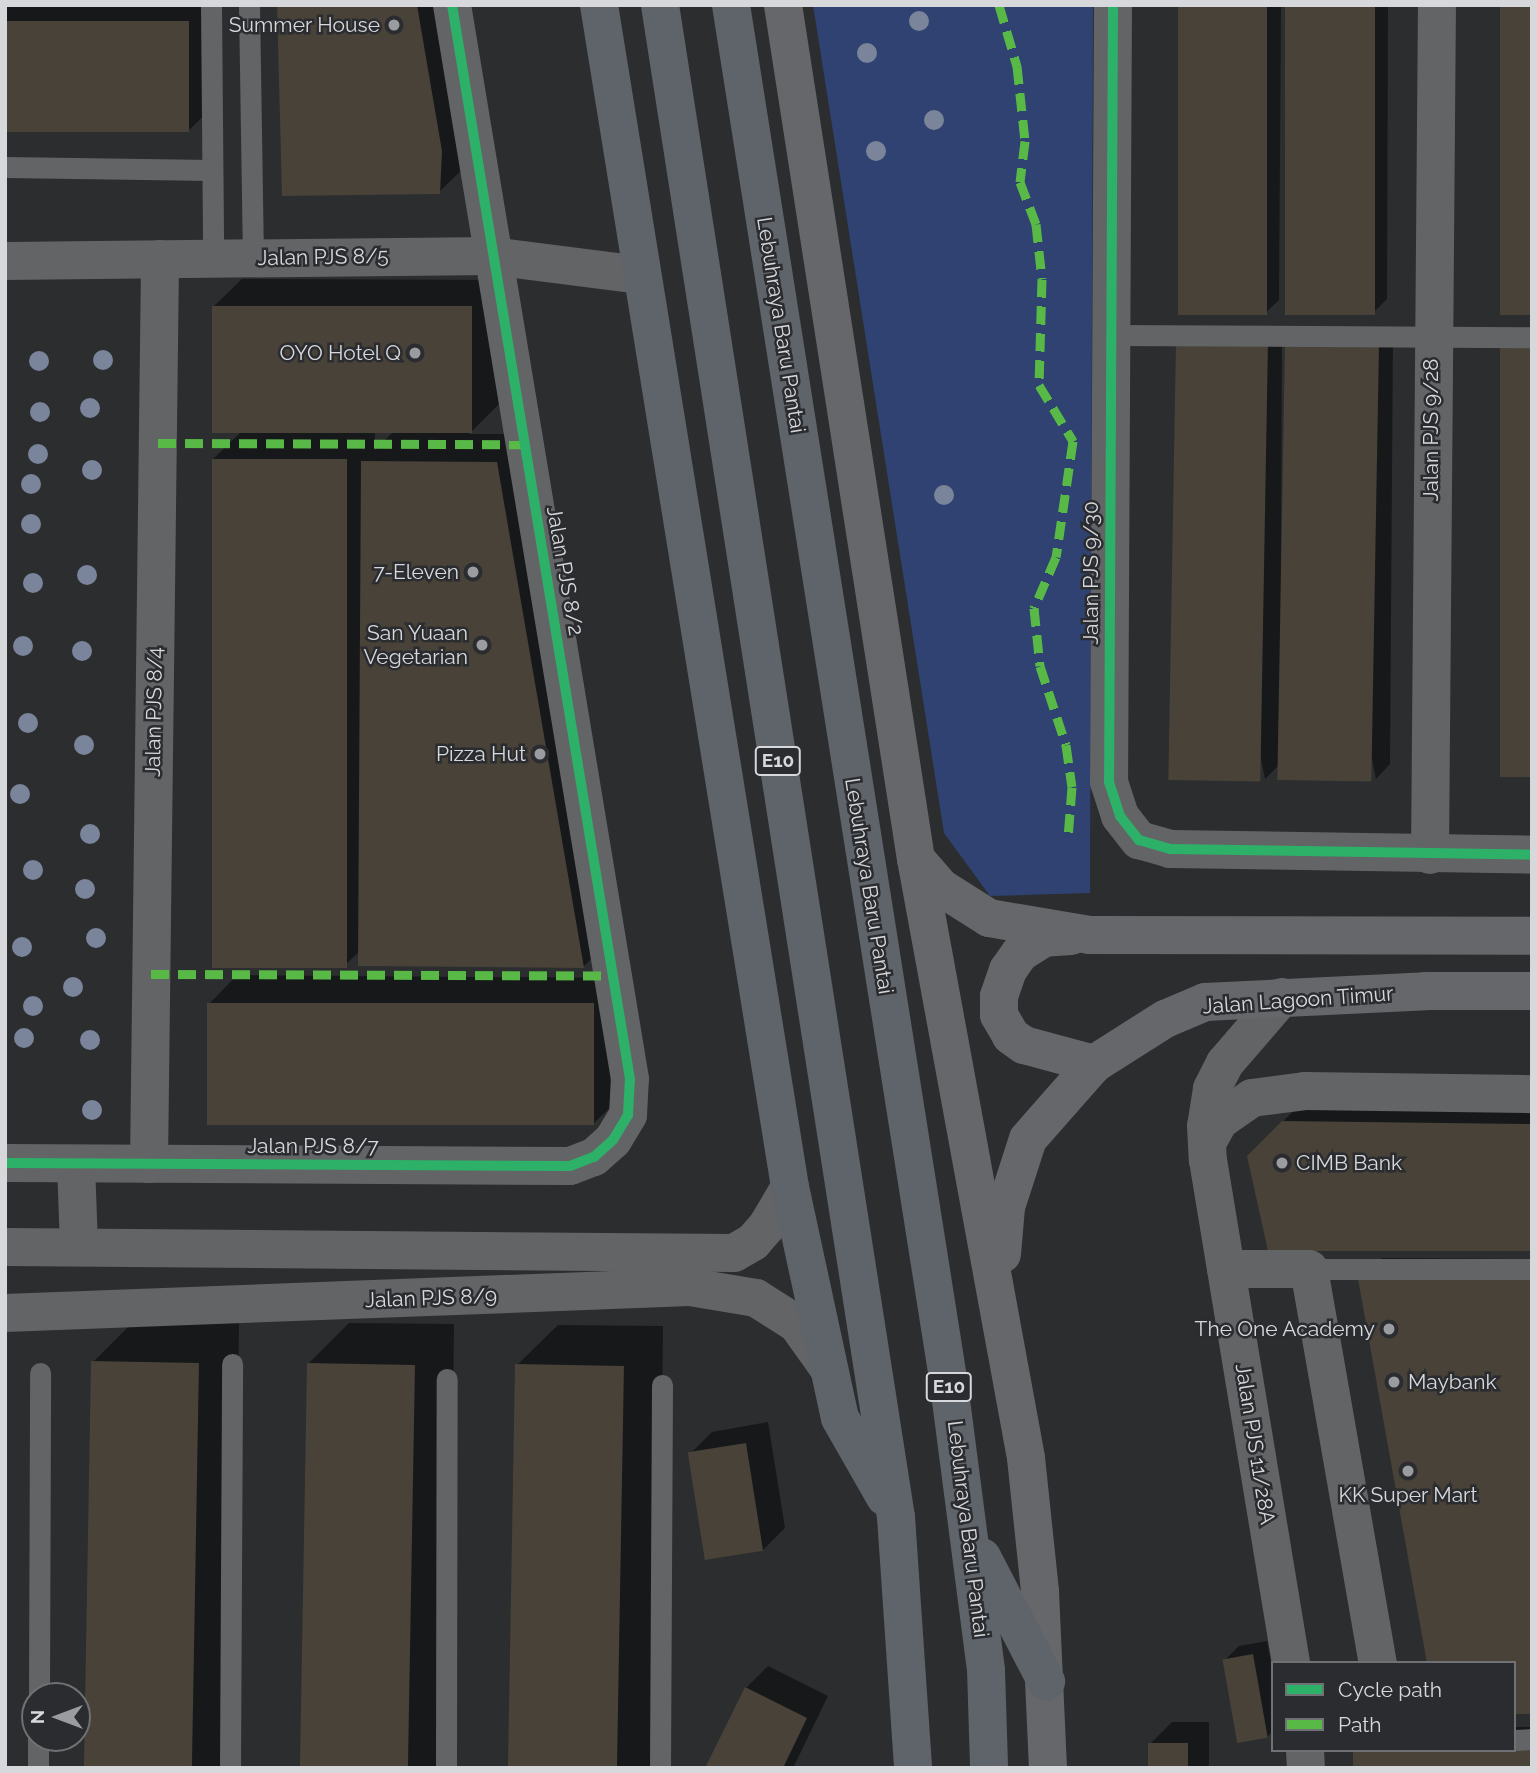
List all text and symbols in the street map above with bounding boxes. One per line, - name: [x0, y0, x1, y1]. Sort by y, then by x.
- place label: Summer House: [228, 12, 380, 38]
- marker: Summer House: [386, 17, 402, 33]
- street label: Lebuhraya Baru Pantai: [751, 215, 811, 435]
- street label: Jalan PJS 8/5: [257, 243, 389, 271]
- place label: OYO Hotel Q: [279, 340, 401, 366]
- marker: OYO Hotel Q: [407, 345, 423, 361]
- street label: Jalan PJS 9/28: [1418, 358, 1444, 502]
- street label: Jalan PJS 9/30: [1078, 501, 1104, 645]
- street label: Jalan PJS 8/2: [541, 504, 589, 638]
- place label: 7-Eleven: [374, 559, 459, 585]
- marker: 7-Eleven: [465, 564, 481, 580]
- place label: San Yuaan Vegetarian: [363, 620, 468, 670]
- marker: San Yuaan Vegetarian: [474, 637, 490, 653]
- street label: Jalan PJS 8/4: [140, 647, 168, 777]
- place label: Pizza Hut: [436, 741, 526, 767]
- marker: Pizza Hut: [532, 746, 548, 762]
- road number: E10: [754, 746, 802, 776]
- street label: Lebuhraya Baru Pantai: [839, 776, 899, 996]
- street label: Jalan Lagoon Timur: [1201, 981, 1395, 1019]
- street label: Jalan PJS 8/7: [247, 1133, 379, 1159]
- place label: CIMB Bank: [1296, 1150, 1402, 1176]
- marker: CIMB Bank: [1274, 1155, 1290, 1171]
- street label: Jalan PJS 8/9: [365, 1283, 497, 1313]
- place label: The One Academy: [1194, 1316, 1375, 1342]
- marker: The One Academy: [1381, 1321, 1397, 1337]
- street label: Jalan PJS 11/28A: [1230, 1362, 1280, 1526]
- place label: Maybank: [1408, 1369, 1497, 1395]
- road number: E10: [925, 1372, 974, 1402]
- marker: Maybank: [1386, 1374, 1402, 1390]
- street label: Lebuhraya Baru Pantai: [942, 1419, 994, 1639]
- marker: KK Super Mart: [1400, 1463, 1416, 1479]
- place label: KK Super Mart: [1338, 1482, 1478, 1508]
- legend: [1271, 1661, 1516, 1752]
- text: Cycle path: [1338, 1677, 1442, 1702]
- north arrow: [21, 1682, 91, 1752]
- text: N: [26, 1710, 48, 1724]
- text: Path: [1338, 1712, 1382, 1737]

